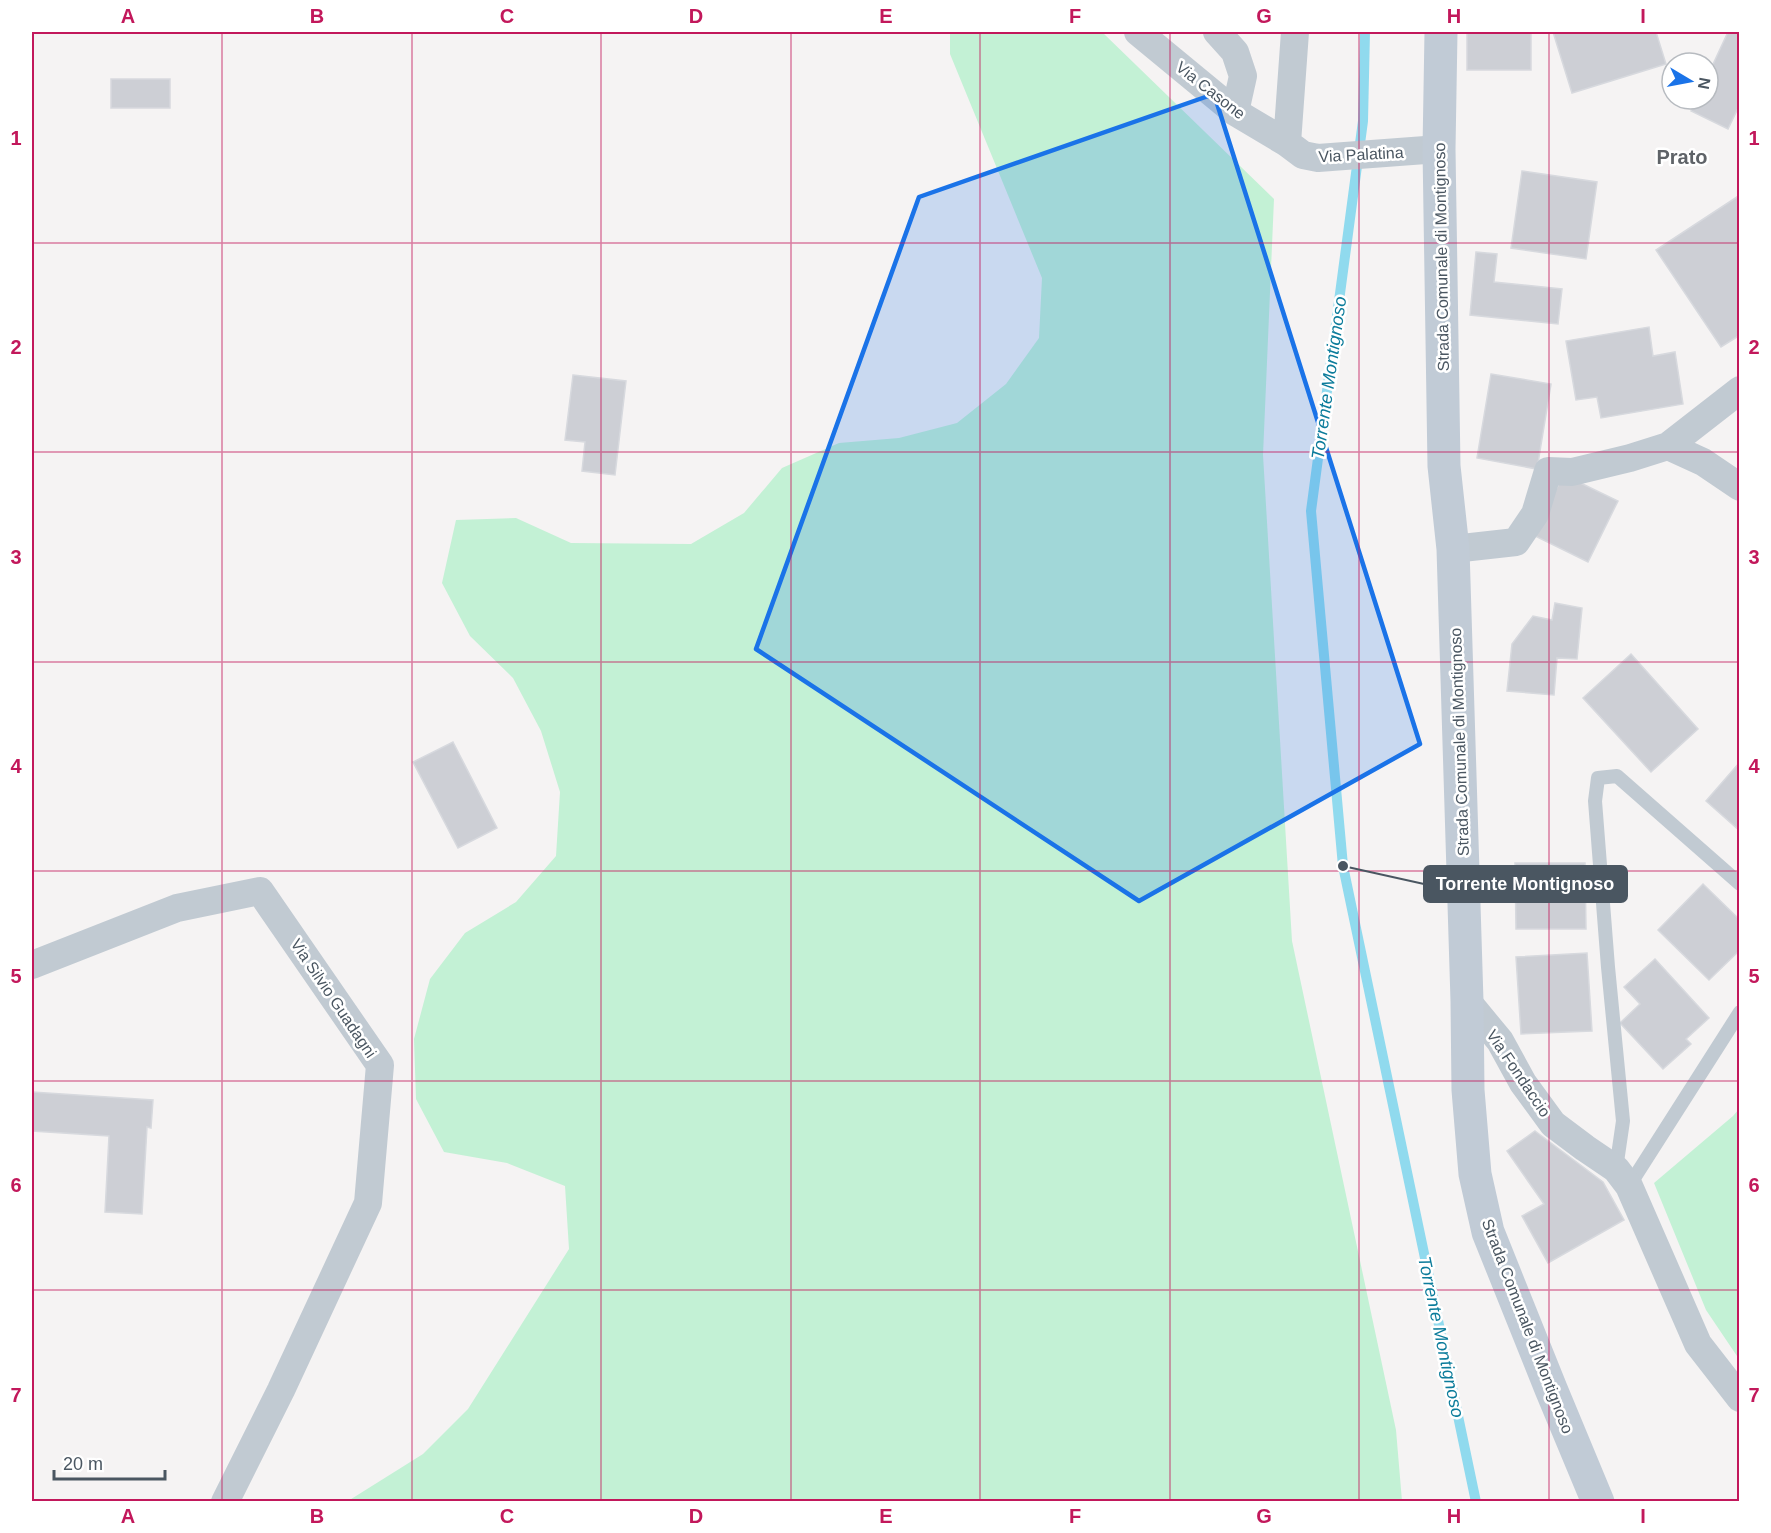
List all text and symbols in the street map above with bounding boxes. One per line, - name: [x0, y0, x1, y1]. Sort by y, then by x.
- text: A: [121, 5, 135, 27]
- text: B: [310, 5, 324, 27]
- text: C: [500, 5, 514, 27]
- text: D: [689, 5, 703, 27]
- text: E: [879, 5, 893, 27]
- text: F: [1069, 5, 1081, 27]
- text: G: [1256, 5, 1272, 27]
- text: H: [1447, 5, 1461, 27]
- text: I: [1640, 5, 1646, 27]
- north arrow: [1660, 51, 1720, 111]
- street label: Via Casone: [1173, 58, 1248, 123]
- text: N: [1695, 76, 1714, 91]
- text: 1: [10, 127, 22, 149]
- text: 1: [1748, 127, 1760, 149]
- street label: Strada Comunale di Montignoso: [1431, 142, 1452, 371]
- street label: Via Palatina: [1318, 144, 1404, 165]
- district label: Prato: [1656, 146, 1708, 168]
- water label: Torrente Montignoso: [1308, 295, 1350, 461]
- text: 2: [10, 336, 22, 358]
- text: 2: [1748, 336, 1760, 358]
- text: 3: [10, 546, 22, 568]
- text: 3: [1748, 546, 1760, 568]
- street label: Strada Comunale di Montignoso: [1447, 627, 1472, 856]
- text: 4: [10, 755, 22, 777]
- text: 4: [1748, 755, 1760, 777]
- callout: Torrente Montignoso: [1424, 866, 1627, 902]
- text: Torrente Montignoso: [1436, 874, 1614, 894]
- street label: Via Silvio Guadagni: [288, 936, 380, 1061]
- text: 5: [10, 965, 22, 987]
- text: 5: [1748, 965, 1760, 987]
- street label: Via Fondaccio: [1483, 1027, 1554, 1120]
- text: 6: [10, 1174, 22, 1196]
- text: 6: [1748, 1174, 1760, 1196]
- street label: Strada Comunale di Montignoso: [1479, 1216, 1576, 1436]
- water label: Torrente Montignoso: [1414, 1254, 1468, 1420]
- text: 7: [10, 1384, 22, 1406]
- text: 7: [1748, 1384, 1760, 1406]
- scale bar: [54, 1443, 165, 1481]
- text: 20 m: [63, 1454, 103, 1474]
- text: A: [121, 1505, 135, 1527]
- text: B: [310, 1505, 324, 1527]
- text: C: [500, 1505, 514, 1527]
- text: D: [689, 1505, 703, 1527]
- text: E: [879, 1505, 893, 1527]
- text: F: [1069, 1505, 1081, 1527]
- text: G: [1256, 1505, 1272, 1527]
- text: H: [1447, 1505, 1461, 1527]
- text: I: [1640, 1505, 1646, 1527]

